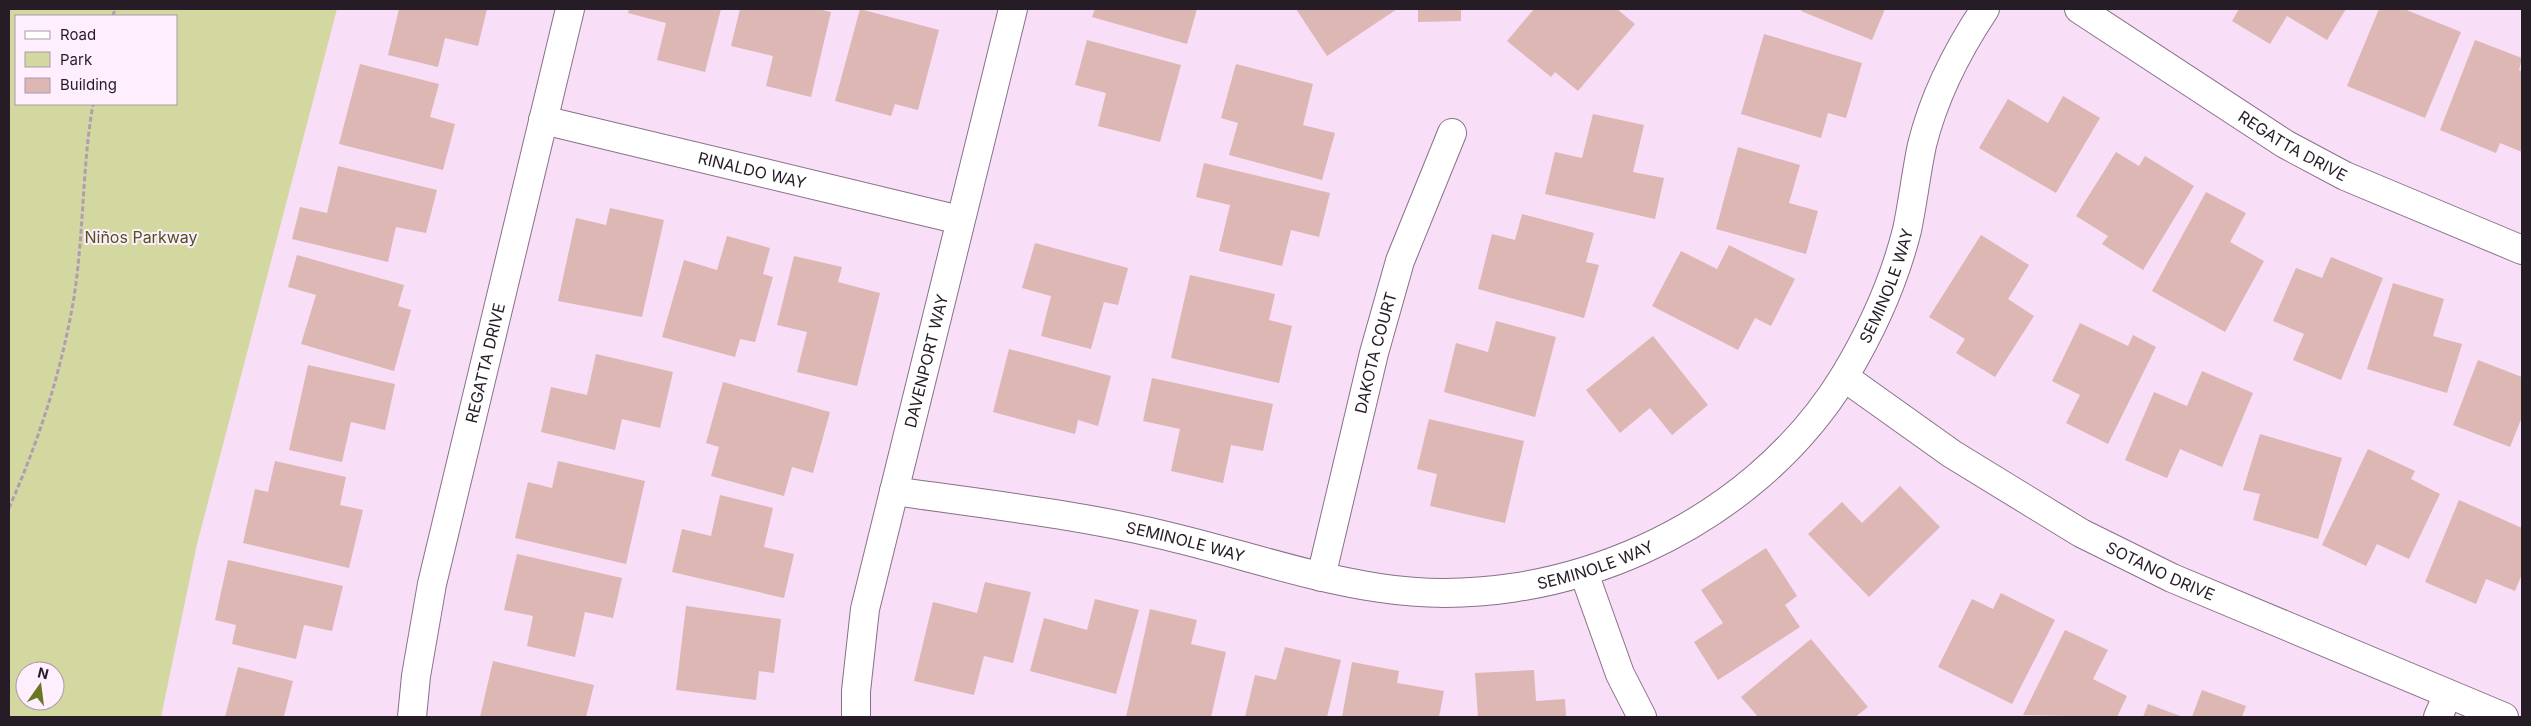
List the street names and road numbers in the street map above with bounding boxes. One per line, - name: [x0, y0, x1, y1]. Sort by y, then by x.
- street label: REGATTA DRIVE: [2235, 106, 2351, 185]
- street label: RINALDO WAY: [696, 148, 808, 193]
- street label: SEMINOLE WAY: [1855, 226, 1917, 347]
- street label: DAKOTA COURT: [1350, 289, 1401, 415]
- street label: DAVENPORT WAY: [900, 292, 952, 430]
- street label: REGATTA DRIVE: [461, 301, 509, 425]
- street label: SEMINOLE WAY: [1124, 517, 1247, 566]
- street label: SEMINOLE WAY: [1535, 536, 1657, 593]
- street label: SOTANO DRIVE: [2103, 537, 2218, 605]

